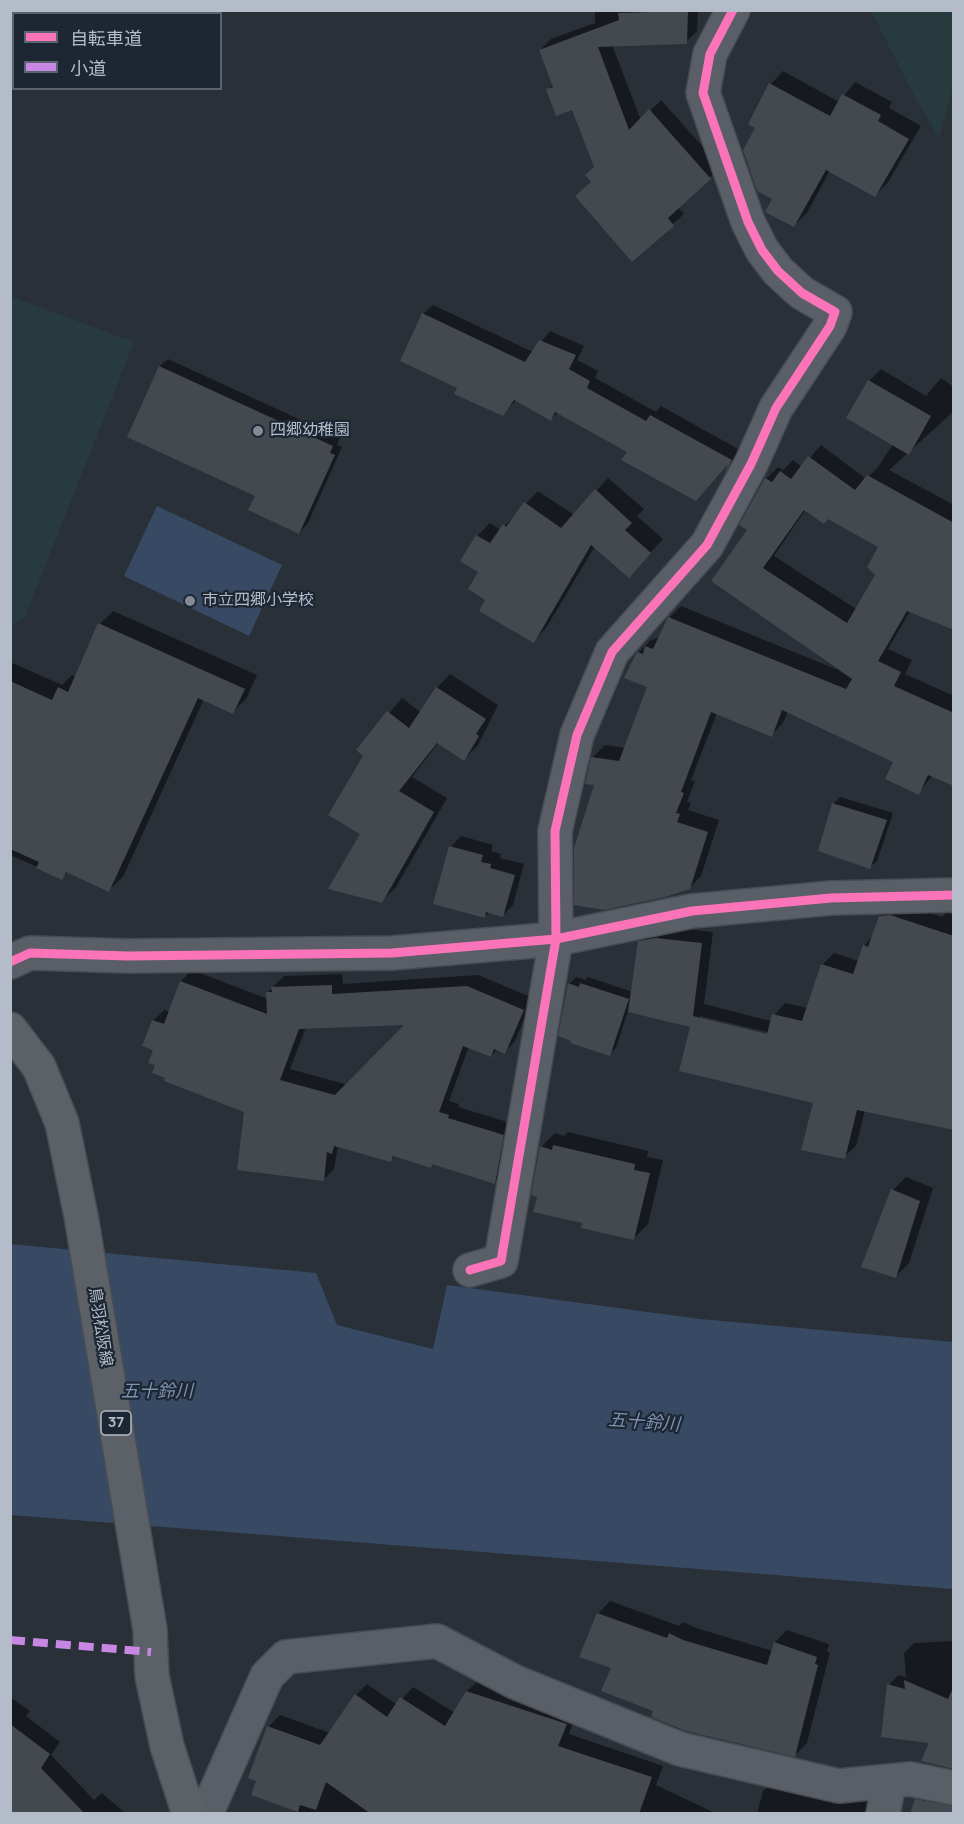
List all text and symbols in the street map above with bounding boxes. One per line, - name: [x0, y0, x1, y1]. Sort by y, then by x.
- legend: [12, 12, 222, 90]
- text: 自転車道: [70, 26, 142, 50]
- text: 小道: [70, 56, 106, 80]
- place label: 四郷幼稚園: [270, 421, 350, 441]
- marker: 四郷幼稚園: [251, 424, 265, 438]
- place label: 市立四郷小学校: [202, 591, 314, 611]
- marker: 市立四郷小学校: [183, 594, 197, 608]
- street label: 鳥羽松阪線: [84, 1286, 116, 1368]
- water label: 五十鈴川: [121, 1381, 193, 1403]
- water label: 五十鈴川: [607, 1410, 681, 1436]
- road number: 37: [101, 1411, 131, 1435]

